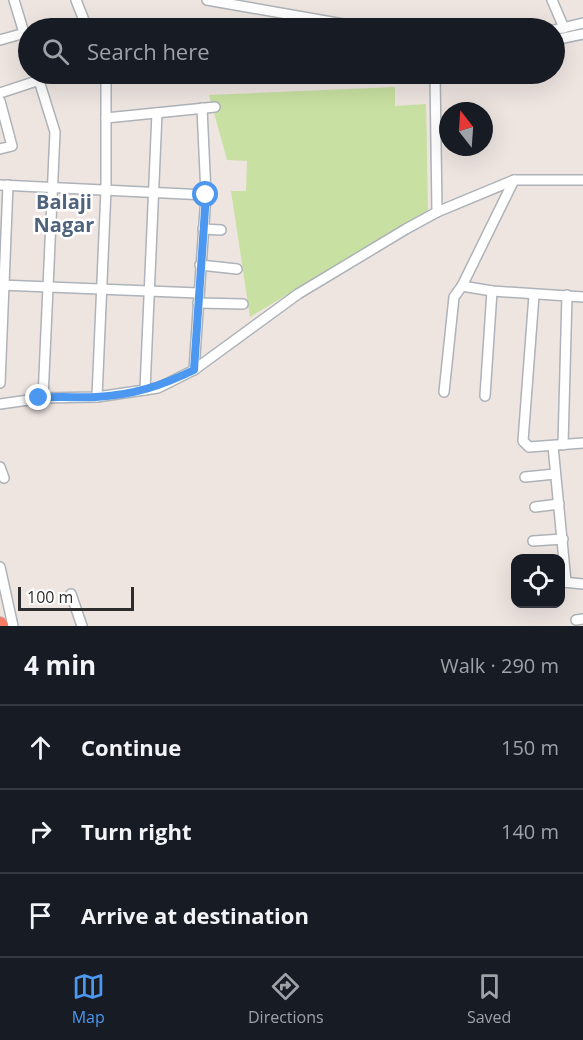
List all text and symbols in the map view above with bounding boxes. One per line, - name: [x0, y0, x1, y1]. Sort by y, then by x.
- search box: [18, 18, 565, 84]
- icon: search: [39, 35, 72, 68]
- text: Search here: [87, 36, 210, 66]
- north arrow: [439, 102, 493, 156]
- route start: [192, 181, 218, 207]
- district label: Balaji Nagar: [34, 188, 94, 238]
- route end: [25, 384, 51, 410]
- map controls: [511, 554, 565, 608]
- button: locate: [511, 554, 565, 608]
- scale bar: [18, 584, 134, 612]
- text: 100 m: [27, 586, 73, 608]
- text: 4 min: [24, 647, 96, 683]
- text: Walk · 290 m: [440, 652, 559, 679]
- icon: ahead: [24, 731, 57, 764]
- text: Continue: [81, 732, 181, 762]
- text: 150 m: [501, 734, 559, 761]
- icon: right: [24, 815, 57, 848]
- text: Turn right: [81, 816, 192, 846]
- text: 140 m: [501, 818, 559, 845]
- icon: arrive: [24, 899, 57, 932]
- text: Arrive at destination: [81, 900, 309, 930]
- tab: Map: [72, 970, 105, 1028]
- tab: Directions: [248, 970, 324, 1028]
- tab: Saved: [467, 970, 511, 1028]

